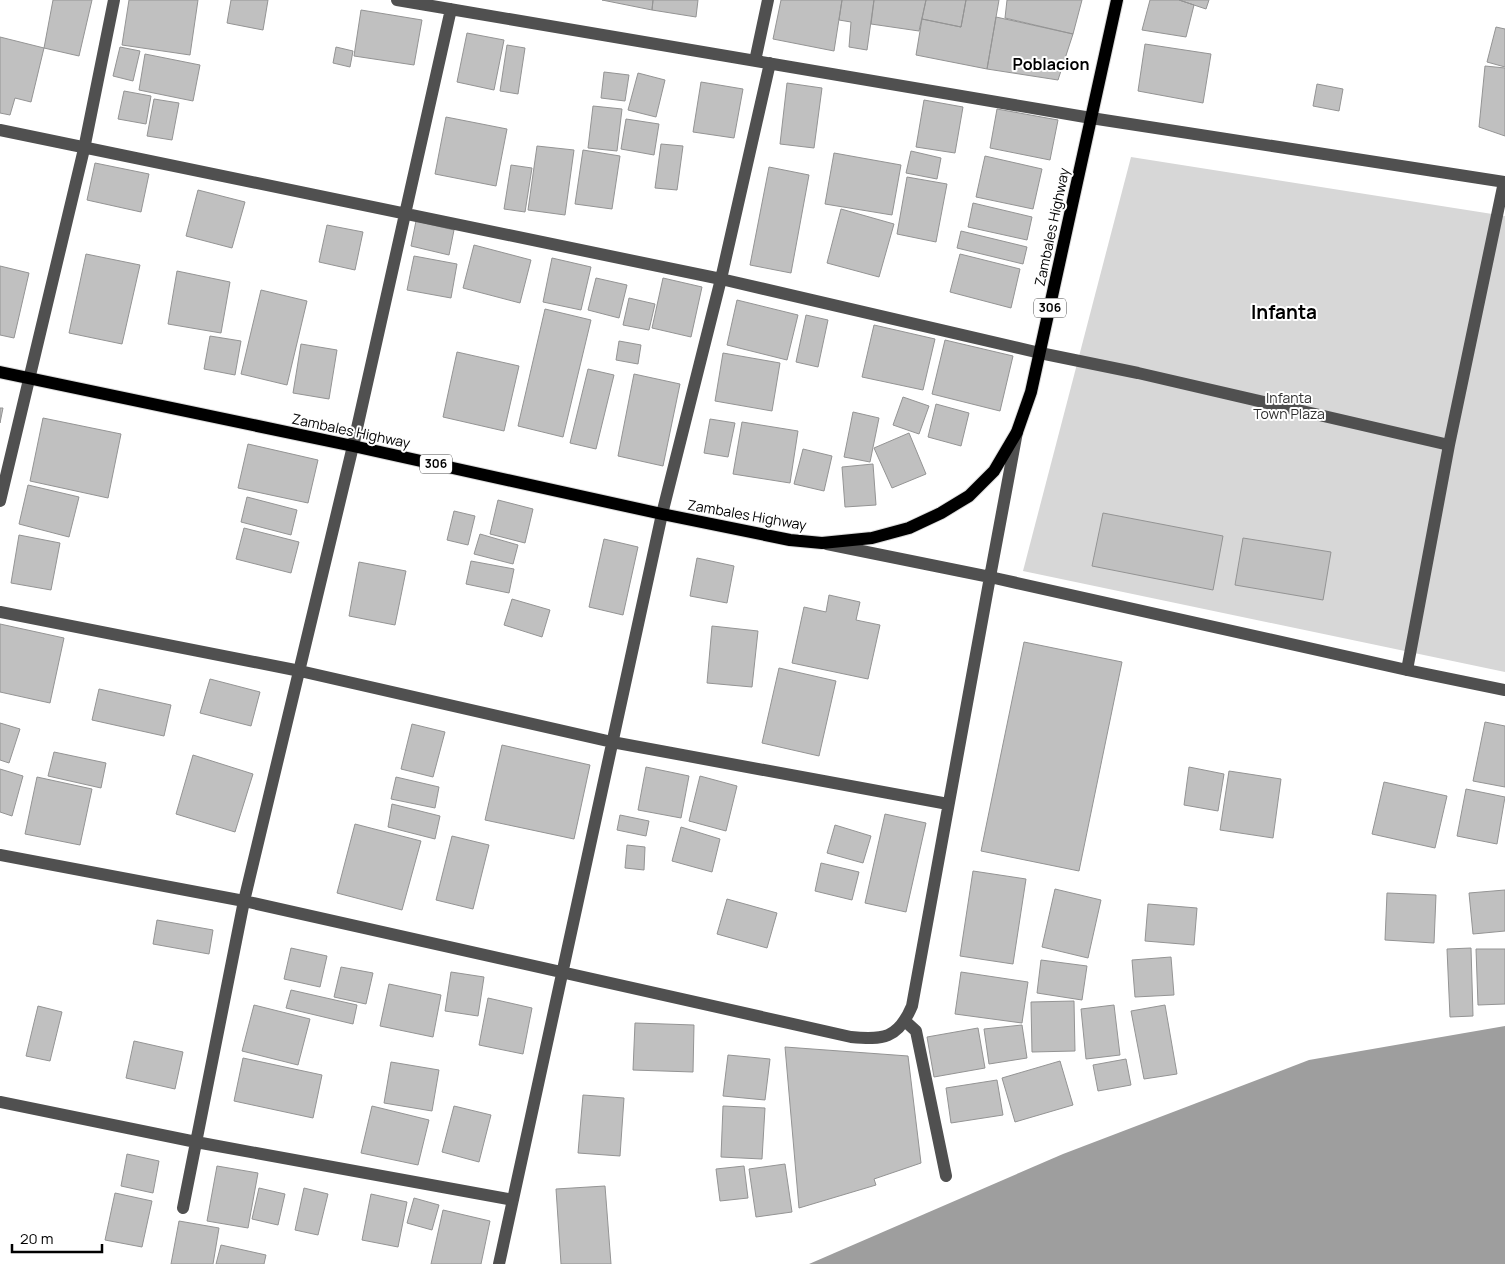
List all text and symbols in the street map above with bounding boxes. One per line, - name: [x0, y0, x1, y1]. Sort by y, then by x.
- district label: Poblacion: [1013, 53, 1089, 75]
- street label: Zambales Highway: [1030, 165, 1073, 288]
- road number: 306: [1034, 298, 1066, 318]
- district label: Infanta: [1251, 299, 1317, 325]
- park label: Infanta Town Plaza: [1253, 388, 1325, 423]
- street label: Zambales Highway: [290, 409, 413, 452]
- road number: 306: [420, 454, 452, 474]
- street label: Zambales Highway: [686, 495, 809, 534]
- scale bar: [12, 1222, 102, 1254]
- text: 20 m: [20, 1228, 53, 1249]

